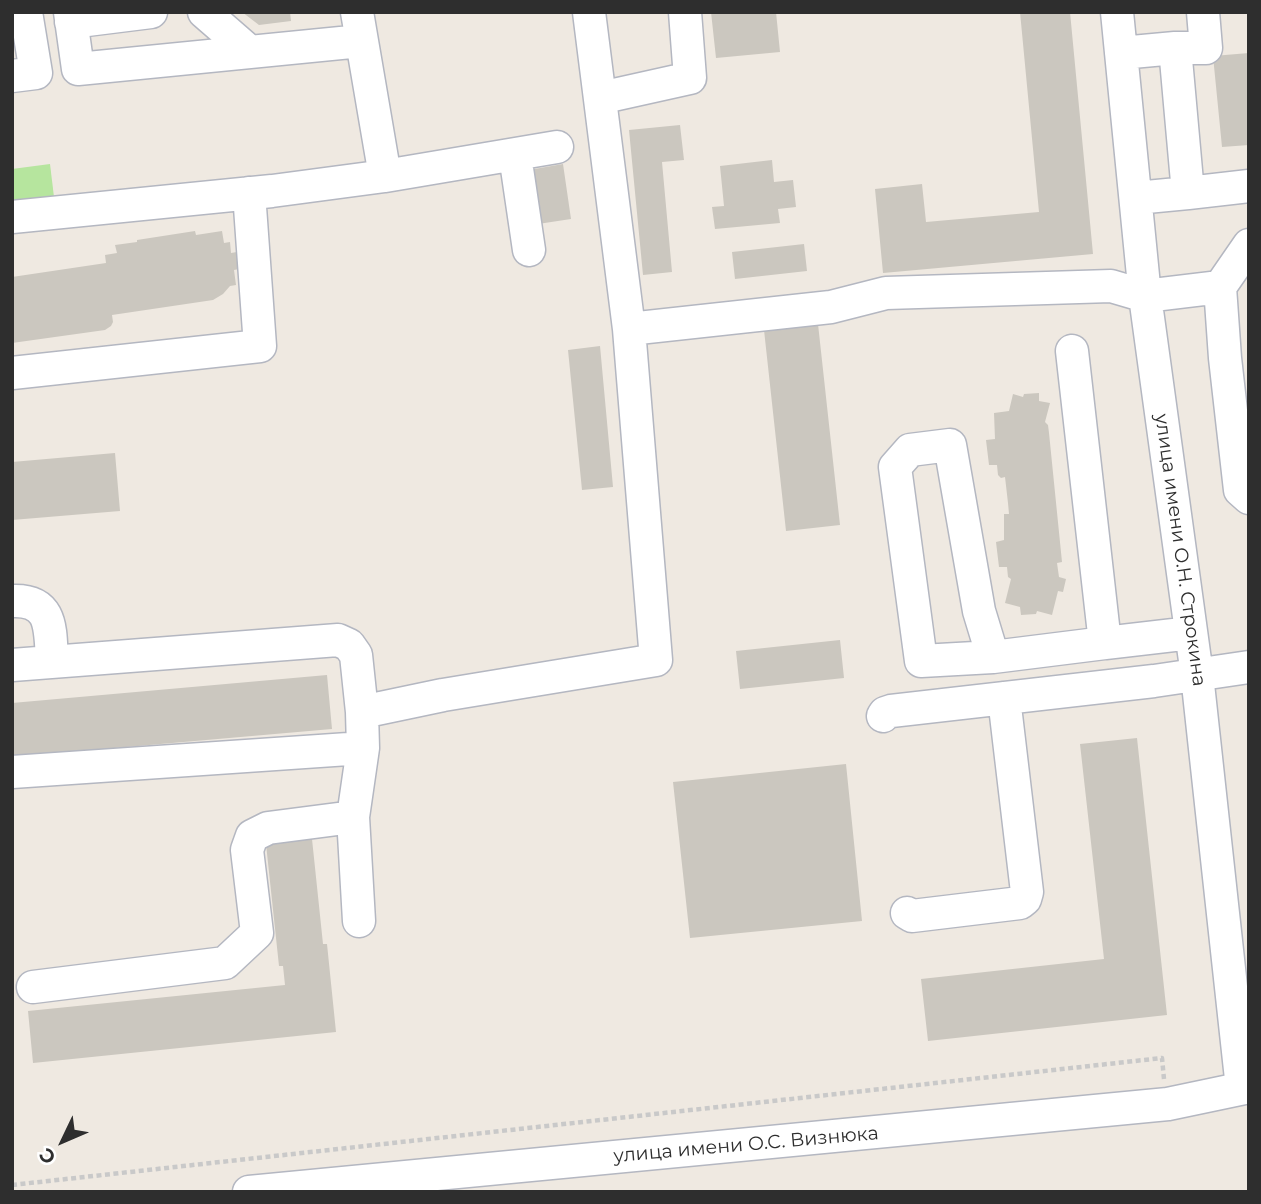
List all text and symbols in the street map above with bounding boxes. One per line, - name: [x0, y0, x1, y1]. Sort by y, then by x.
- street label: улица имени О.Н. Строкина: [1150, 412, 1210, 688]
- north arrow: [28, 1106, 98, 1176]
- street label: улица имени О.С. Визнюка: [613, 1122, 879, 1168]
- text: С: [34, 1143, 61, 1169]

